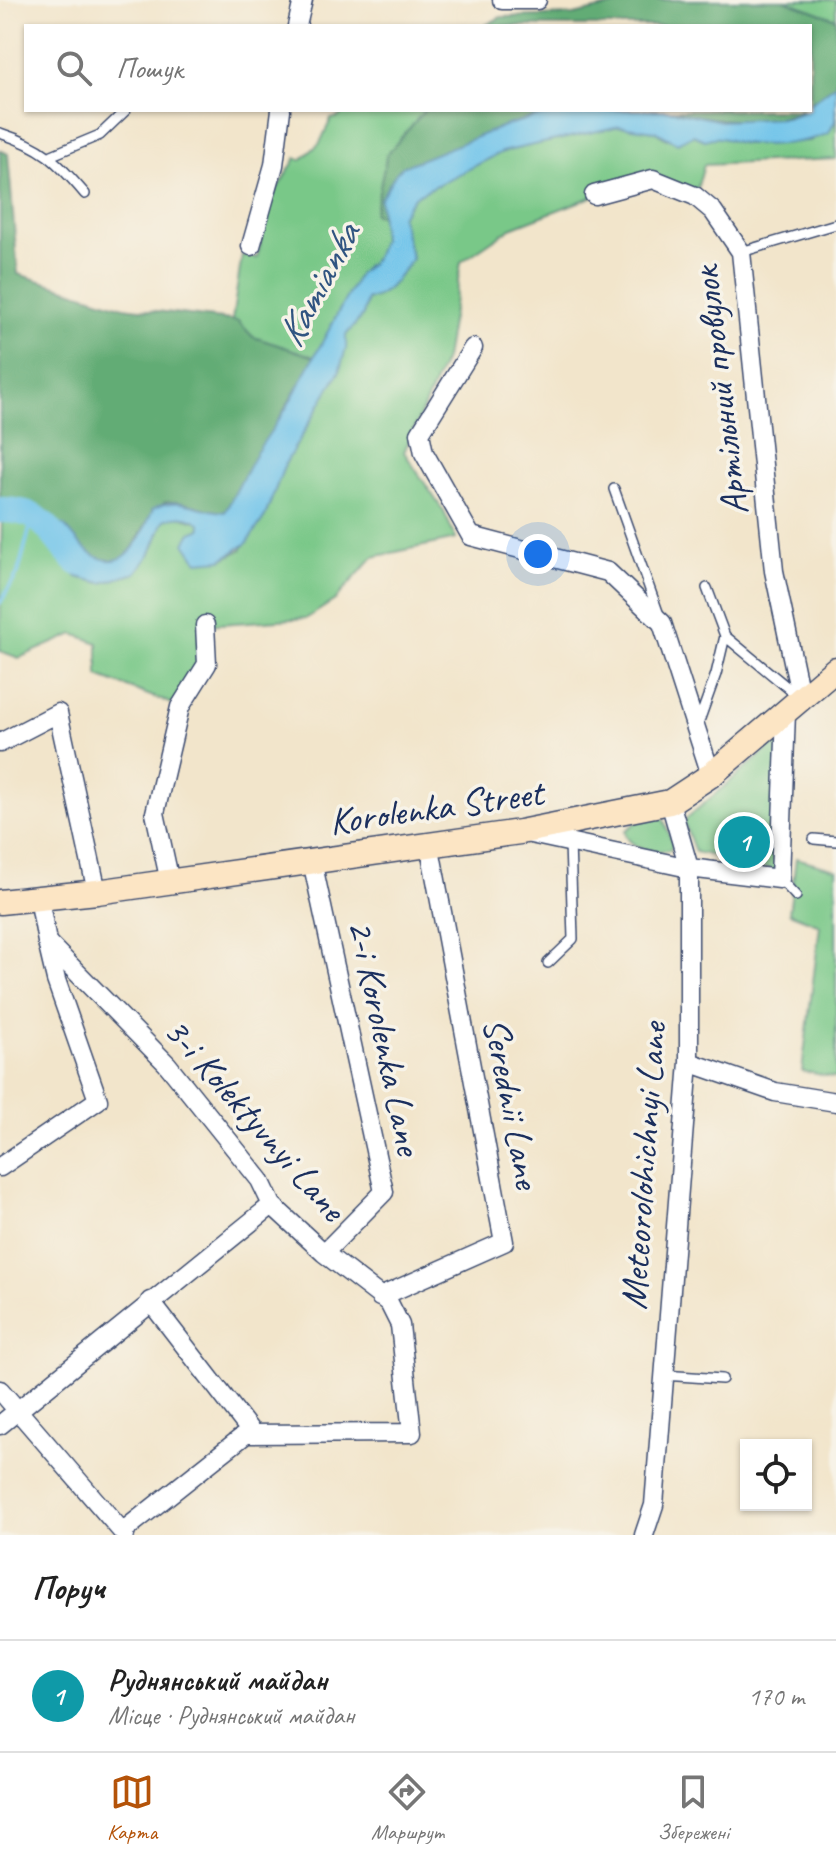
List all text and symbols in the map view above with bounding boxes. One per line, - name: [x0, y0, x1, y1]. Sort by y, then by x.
- search box: [24, 24, 812, 112]
- icon: search: [52, 46, 96, 90]
- text: Пошук: [116, 49, 183, 87]
- water label: Kamianka: [265, 212, 373, 355]
- street label: Артільний провулок: [681, 261, 759, 518]
- your location: [518, 534, 558, 574]
- street label: Korolenka Street: [326, 768, 549, 845]
- pin: 1: [718, 812, 770, 872]
- street label: 2-i Korolenka Lane: [337, 915, 433, 1161]
- street label: 3-i Kolektyvnyi Lane: [154, 1008, 358, 1232]
- street label: Serednii Lane: [472, 1014, 552, 1195]
- street label: Meteorolohichnyi Lane: [610, 1018, 677, 1311]
- map controls: [740, 1439, 812, 1511]
- button: locate: [740, 1439, 812, 1511]
- text: Поруч: [32, 1566, 105, 1609]
- text: Руднянський майдан: [108, 1661, 327, 1699]
- text: 1: [52, 1680, 64, 1713]
- text: 170 m: [748, 1680, 804, 1713]
- text: Місце · Руднянський майдан: [108, 1699, 354, 1732]
- tab: Карта: [107, 1770, 157, 1846]
- tab: Маршрут: [371, 1770, 444, 1846]
- tab: Збережені: [657, 1770, 729, 1846]

